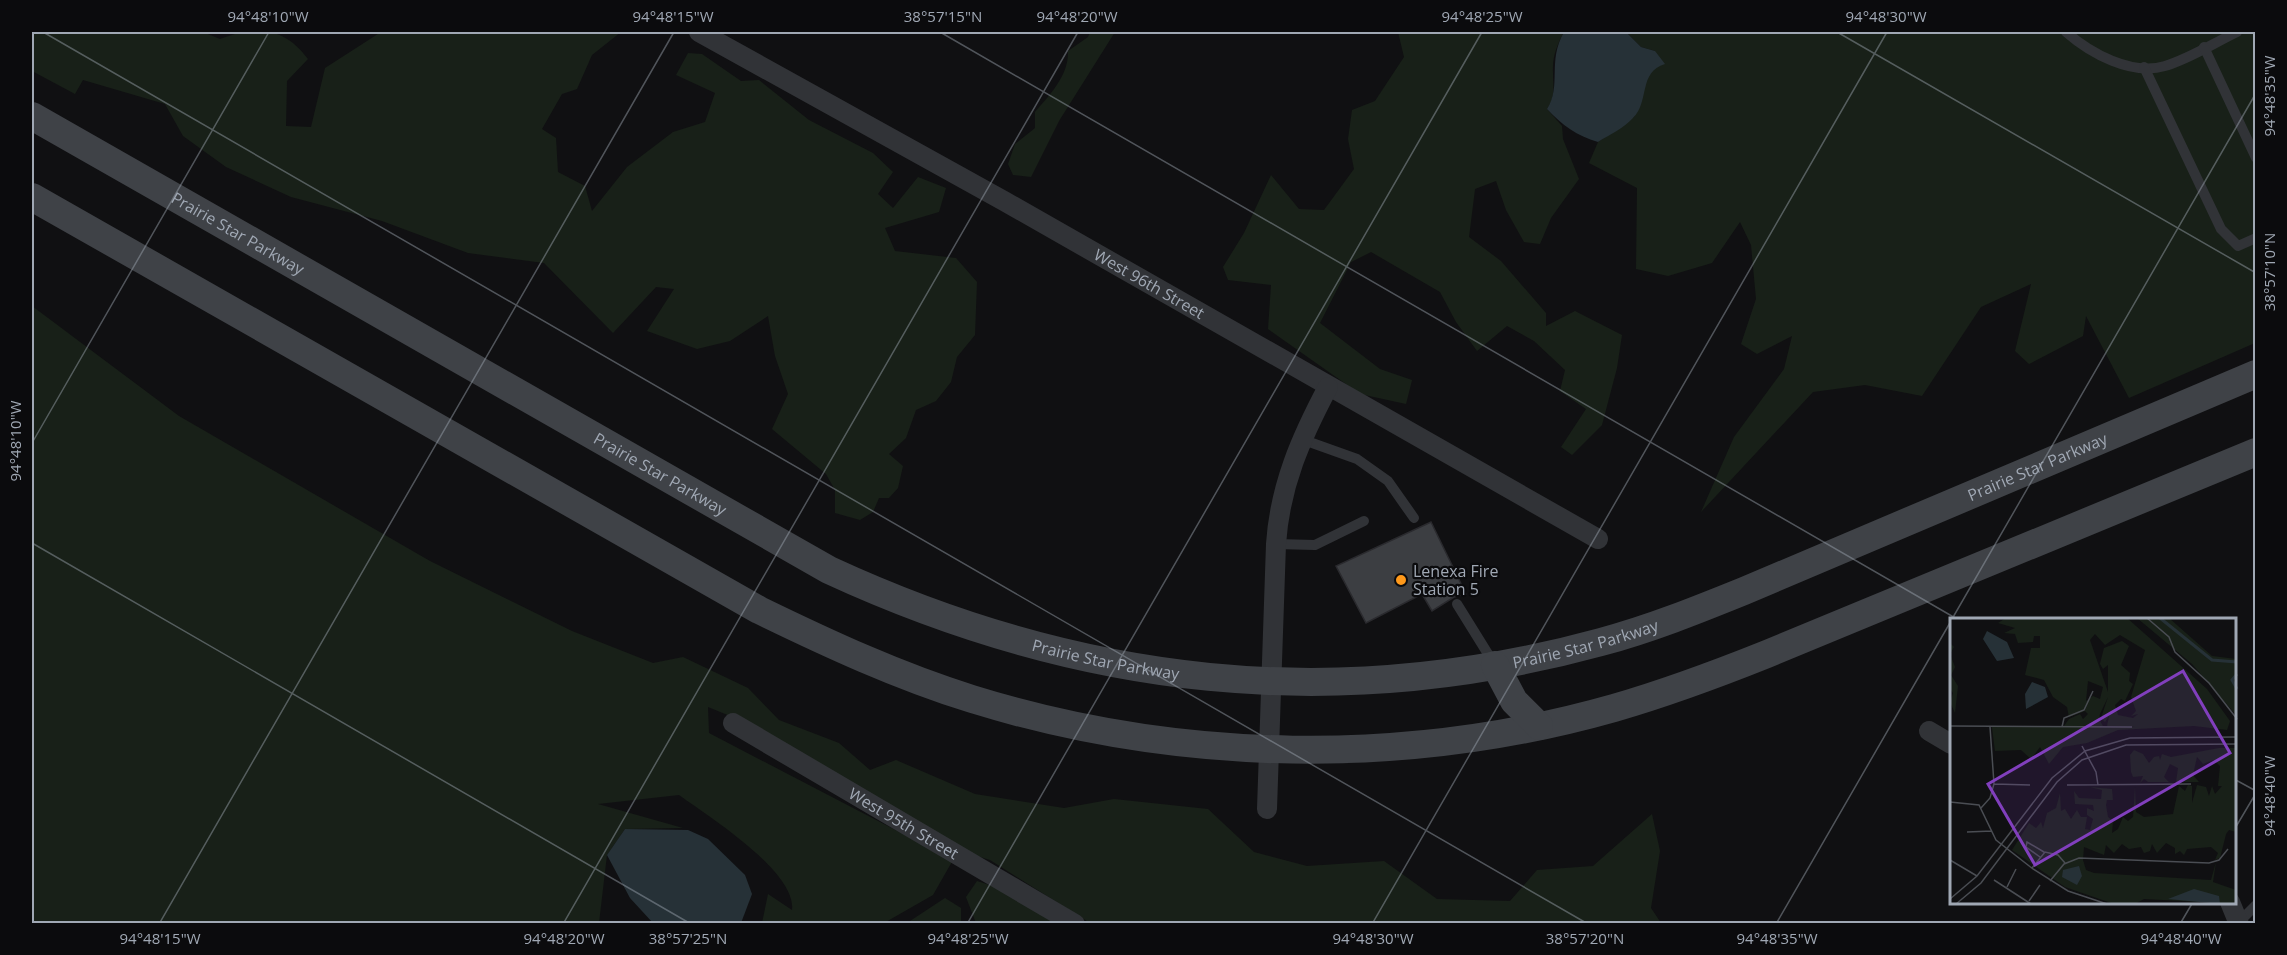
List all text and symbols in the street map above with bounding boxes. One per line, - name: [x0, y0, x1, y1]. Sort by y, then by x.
- text: 94°48'10"W: [228, 6, 309, 26]
- text: 94°48'15"W: [633, 6, 714, 26]
- text: 38°57'15"N: [904, 6, 982, 26]
- text: 94°48'20"W: [1037, 6, 1118, 26]
- text: 94°48'25"W: [1442, 6, 1523, 26]
- text: 94°48'30"W: [1846, 6, 1927, 26]
- text: 94°48'35"W: [2259, 55, 2279, 137]
- street label: Prairie Star Parkway: [167, 187, 309, 280]
- text: 38°57'10"N: [2259, 233, 2279, 311]
- street label: West 96th Street: [1090, 244, 1209, 324]
- text: 94°48'10"W: [5, 400, 25, 482]
- street label: Prairie Star Parkway: [590, 427, 732, 521]
- street label: Prairie Star Parkway: [1964, 427, 2111, 506]
- place label: Lenexa Fire Station 5: [1413, 560, 1498, 600]
- marker: Lenexa Fire Station 5: [1394, 573, 1408, 587]
- street label: Prairie Star Parkway: [1511, 614, 1662, 673]
- inset map: [1950, 618, 2236, 904]
- street label: Prairie Star Parkway: [1030, 634, 1182, 685]
- text: 94°48'40"W: [2259, 755, 2279, 837]
- street label: West 95th Street: [845, 782, 963, 864]
- text: 94°48'15"W: [120, 928, 201, 948]
- text: 94°48'20"W: [524, 928, 605, 948]
- text: 38°57'25"N: [649, 928, 727, 948]
- text: 94°48'25"W: [928, 928, 1009, 948]
- text: 94°48'30"W: [1333, 928, 1414, 948]
- text: 38°57'20"N: [1546, 928, 1624, 948]
- text: 94°48'35"W: [1737, 928, 1818, 948]
- text: 94°48'40"W: [2141, 928, 2222, 948]

